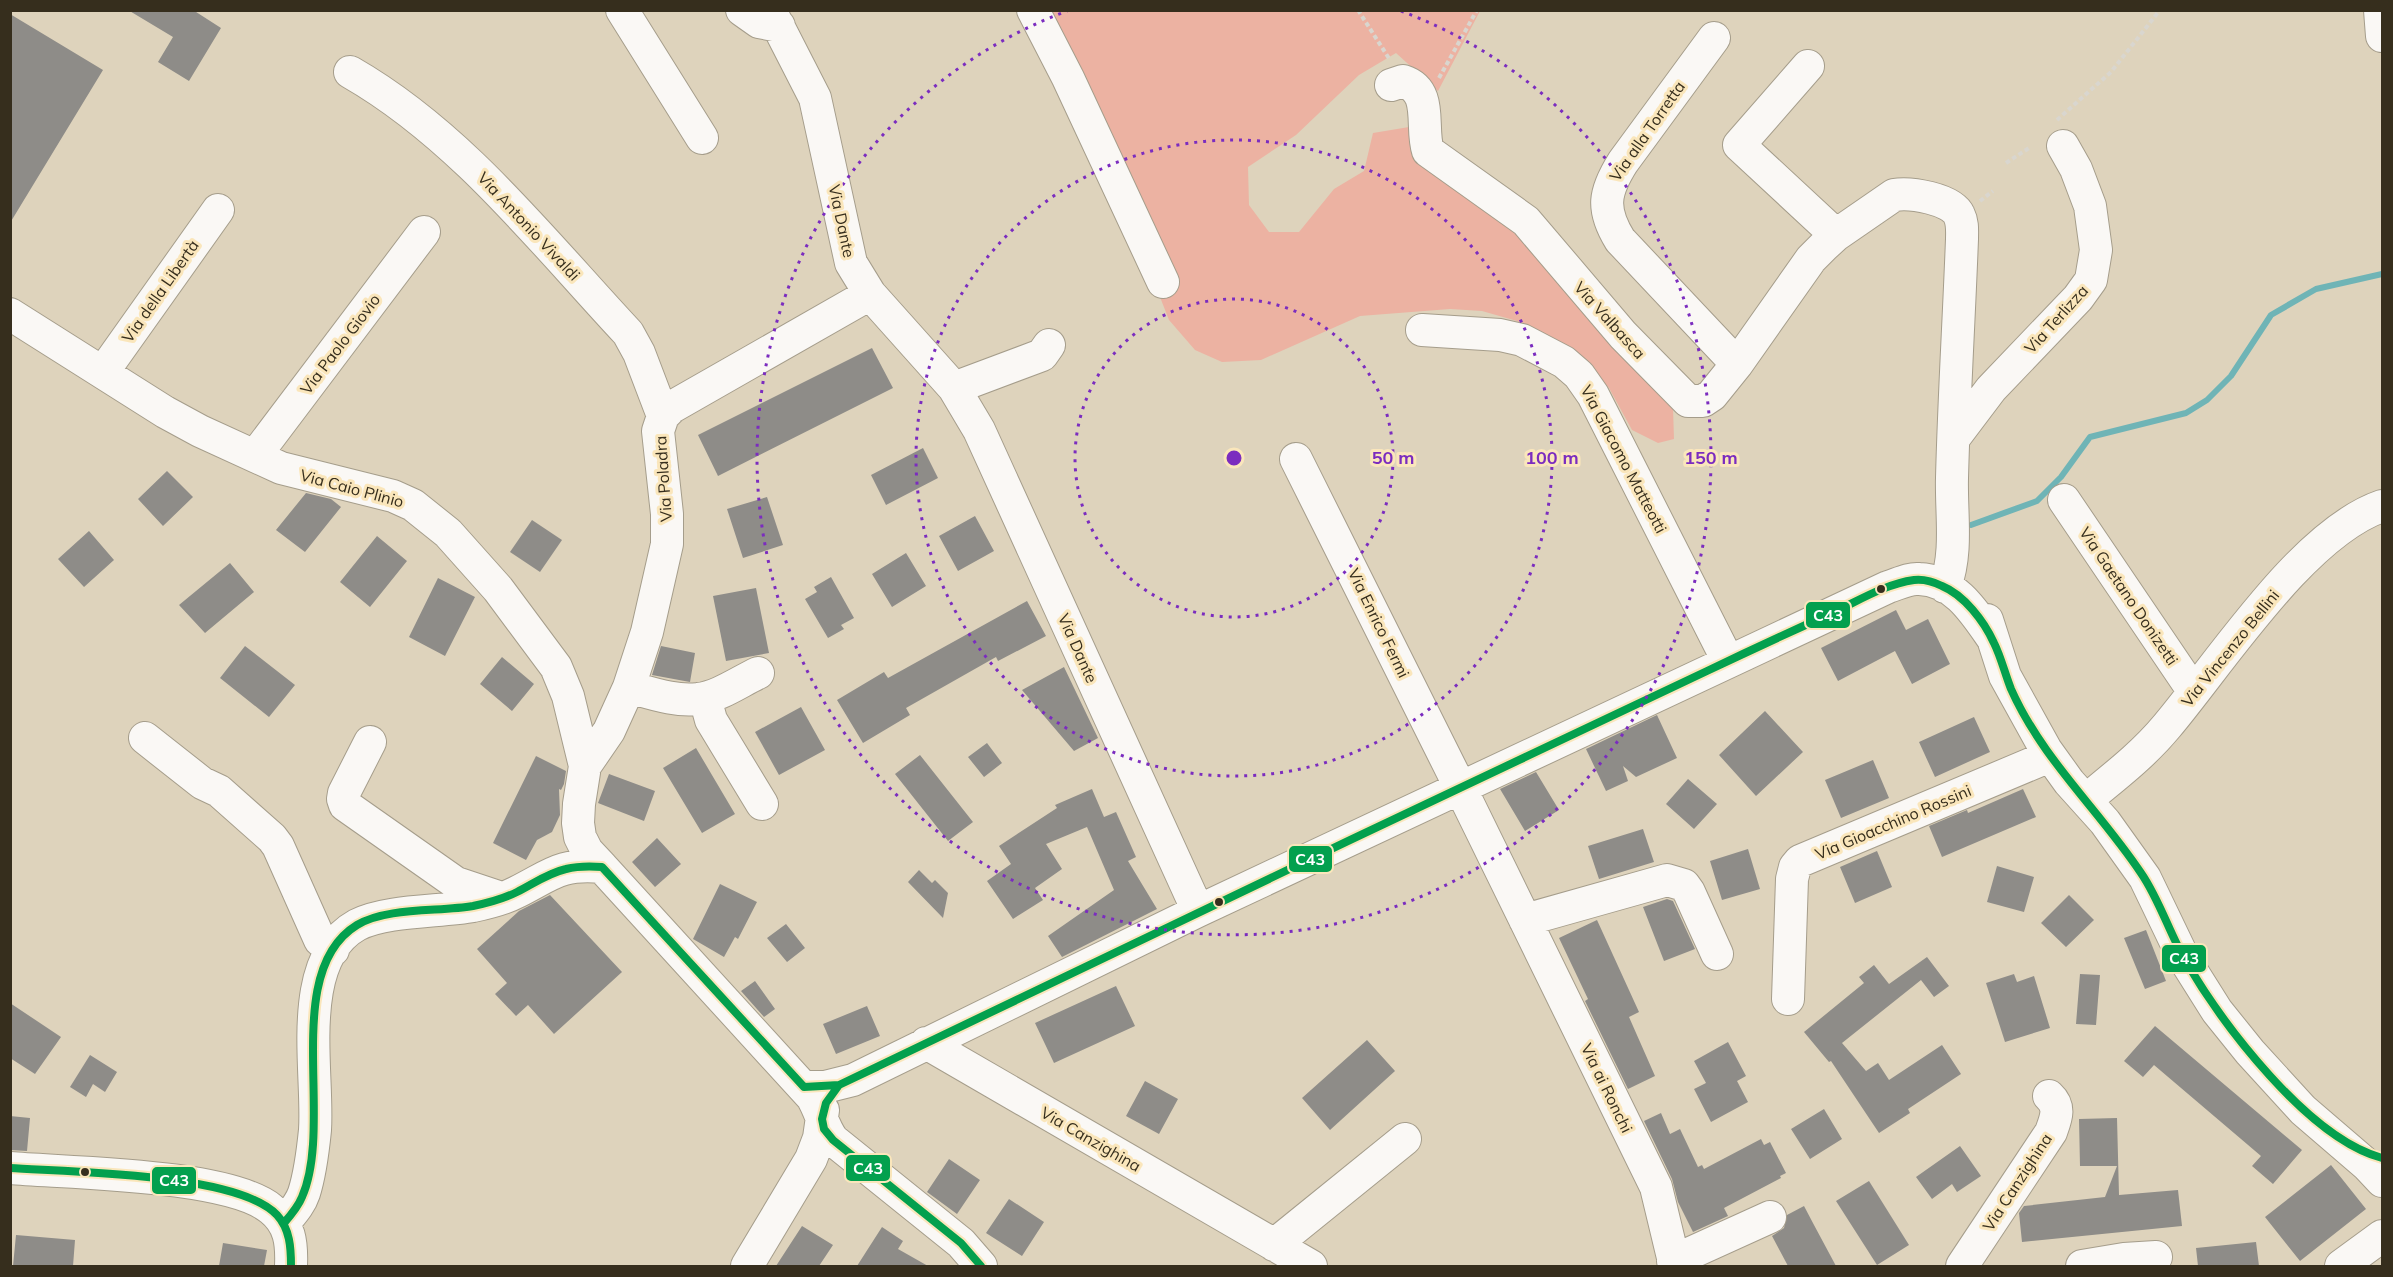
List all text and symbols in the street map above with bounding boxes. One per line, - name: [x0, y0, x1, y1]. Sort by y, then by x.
- street label: Via alla Torretta: [1605, 77, 1689, 185]
- street label: Via Antonio Vivaldi: [474, 168, 584, 284]
- street label: Via Dante: [825, 183, 859, 259]
- street label: Via della Libertà: [117, 236, 203, 346]
- street label: Via Valbasca: [1570, 277, 1650, 363]
- street label: Via Terlizza: [2020, 281, 2092, 357]
- street label: Via Paolo Giovio: [296, 290, 384, 398]
- street label: Via Giacomo Matteotti: [1576, 381, 1672, 537]
- street label: Via Poladra: [650, 435, 676, 523]
- text: 50 m: [1372, 446, 1414, 469]
- text: 100 m: [1525, 446, 1579, 469]
- text: 150 m: [1684, 446, 1738, 469]
- centre of rings: [1224, 448, 1244, 468]
- street label: Via Caio Plinio: [298, 465, 406, 511]
- street label: Via Gaetano Donizetti: [2075, 523, 2183, 669]
- street label: Via Enrico Fermi: [1344, 565, 1414, 681]
- unlabelled marker: [1875, 583, 1887, 595]
- street label: Via Vincenzo Bellini: [2177, 586, 2283, 710]
- line badge: C43: [1805, 601, 1851, 629]
- text: C43: [1813, 605, 1843, 625]
- street label: Via Dante: [1054, 610, 1102, 686]
- street label: Via Gioacchino Rossini: [1812, 780, 1974, 864]
- line badge: C43: [1288, 845, 1333, 873]
- text: C43: [1295, 849, 1325, 869]
- unlabelled marker: [1213, 896, 1225, 908]
- line badge: C43: [2161, 944, 2207, 973]
- text: C43: [2169, 948, 2199, 968]
- street label: Via ai Ronchi: [1577, 1040, 1637, 1136]
- street label: Via Canzighina: [1037, 1102, 1145, 1176]
- street label: Via Canzighina: [1978, 1129, 2056, 1235]
- line badge: C43: [845, 1154, 891, 1182]
- text: C43: [853, 1158, 883, 1178]
- unlabelled marker: [79, 1166, 91, 1178]
- line badge: C43: [151, 1166, 197, 1195]
- text: C43: [159, 1170, 189, 1190]

